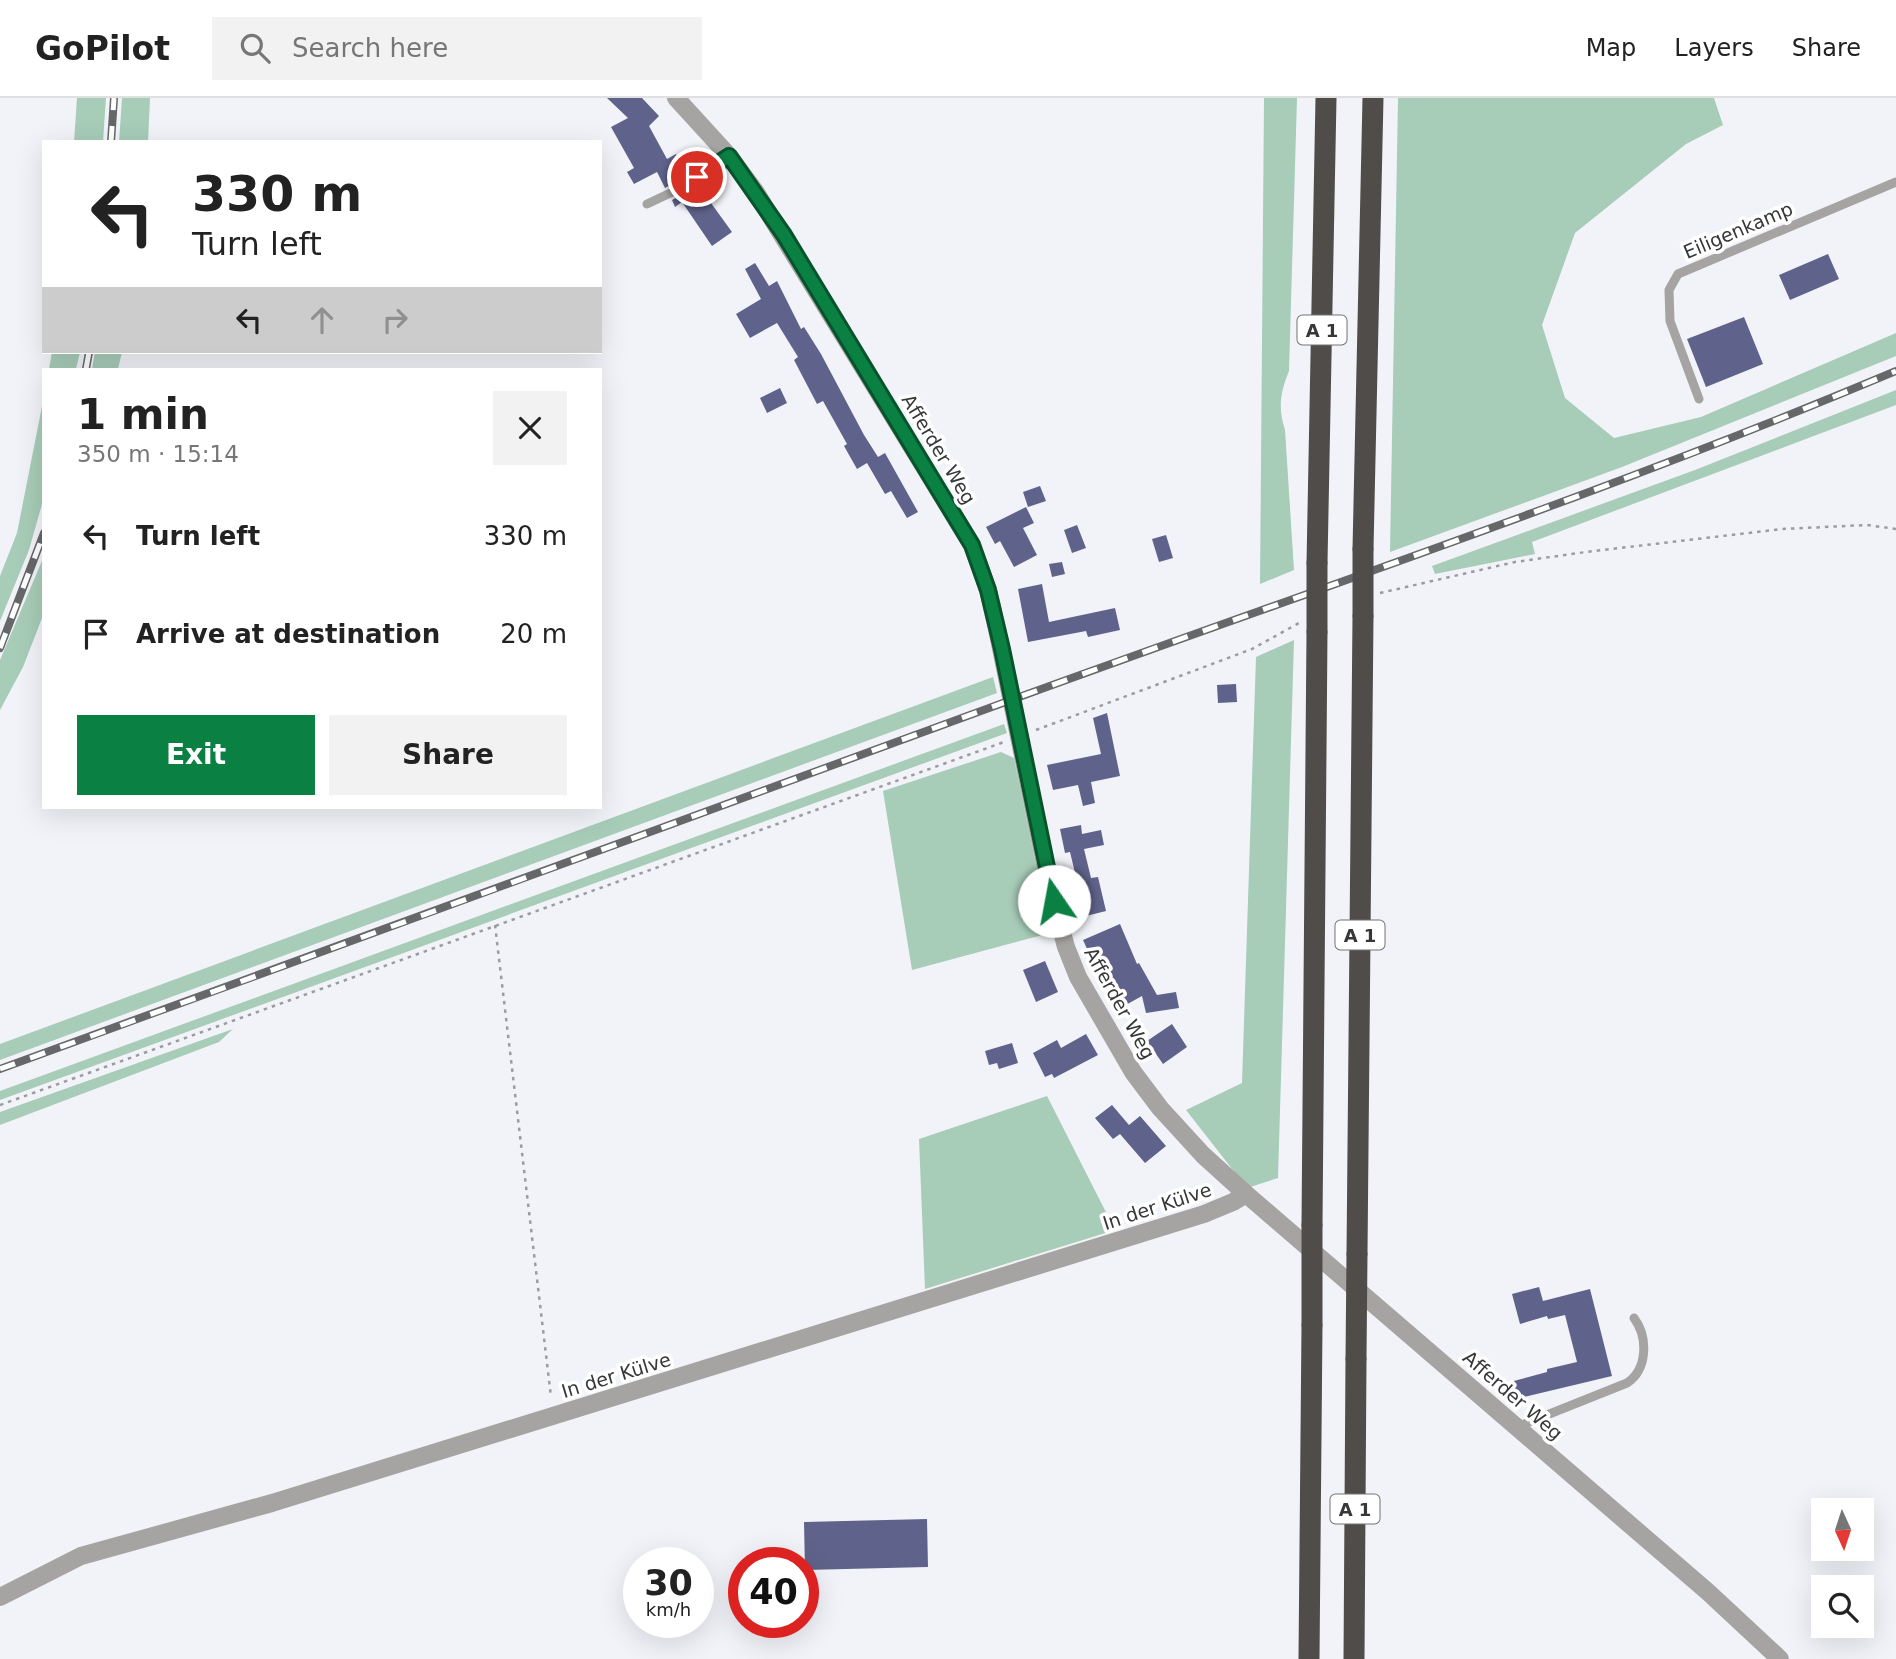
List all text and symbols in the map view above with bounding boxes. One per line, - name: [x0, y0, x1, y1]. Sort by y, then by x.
- search box: [212, 17, 702, 80]
- text: GoPilot: [35, 29, 170, 68]
- icon: search: [236, 29, 274, 67]
- text: Search here: [292, 33, 448, 63]
- text: Map: [1586, 34, 1636, 62]
- text: Layers: [1674, 34, 1754, 62]
- text: Share: [1792, 34, 1861, 62]
- pin: [667, 147, 727, 207]
- icon: arrive: [678, 158, 716, 196]
- text: 330 m: [192, 166, 362, 223]
- icon: left: [77, 168, 168, 259]
- street label: Eiligenkamp: [1680, 197, 1796, 263]
- text: Turn left: [192, 225, 322, 263]
- icon: left: [230, 301, 268, 339]
- icon: ahead: [303, 301, 341, 339]
- icon: right: [376, 301, 414, 339]
- road number: A 1: [1298, 316, 1346, 344]
- text: 1 min: [77, 390, 209, 439]
- street label: Afferder Weg: [898, 390, 980, 508]
- button: close: [493, 391, 567, 465]
- text: 350 m · 15:14: [77, 441, 239, 467]
- icon: left: [77, 517, 115, 555]
- text: Turn left: [136, 521, 260, 551]
- text: 330 m: [484, 521, 567, 551]
- icon: arrive: [77, 615, 115, 653]
- text: Arrive at destination: [136, 619, 440, 649]
- text: 20 m: [500, 619, 567, 649]
- button: Exit: [77, 715, 315, 795]
- button: Share: [329, 715, 567, 795]
- position arrow: [1017, 864, 1091, 938]
- road number: A 1: [1336, 920, 1384, 950]
- street label: Afferder Weg: [1080, 943, 1160, 1063]
- street label: In der Külve: [1100, 1178, 1214, 1234]
- street label: Afferder Weg: [1459, 1346, 1567, 1444]
- street label: In der Külve: [559, 1348, 673, 1402]
- road number: A 1: [1330, 1494, 1380, 1524]
- north arrow: [1811, 1498, 1874, 1561]
- map controls: [1811, 1498, 1874, 1638]
- speed limit sign: 40: [728, 1547, 819, 1638]
- text: 30: [644, 1563, 693, 1603]
- button: search: [1811, 1575, 1874, 1638]
- text: km/h: [646, 1599, 691, 1620]

